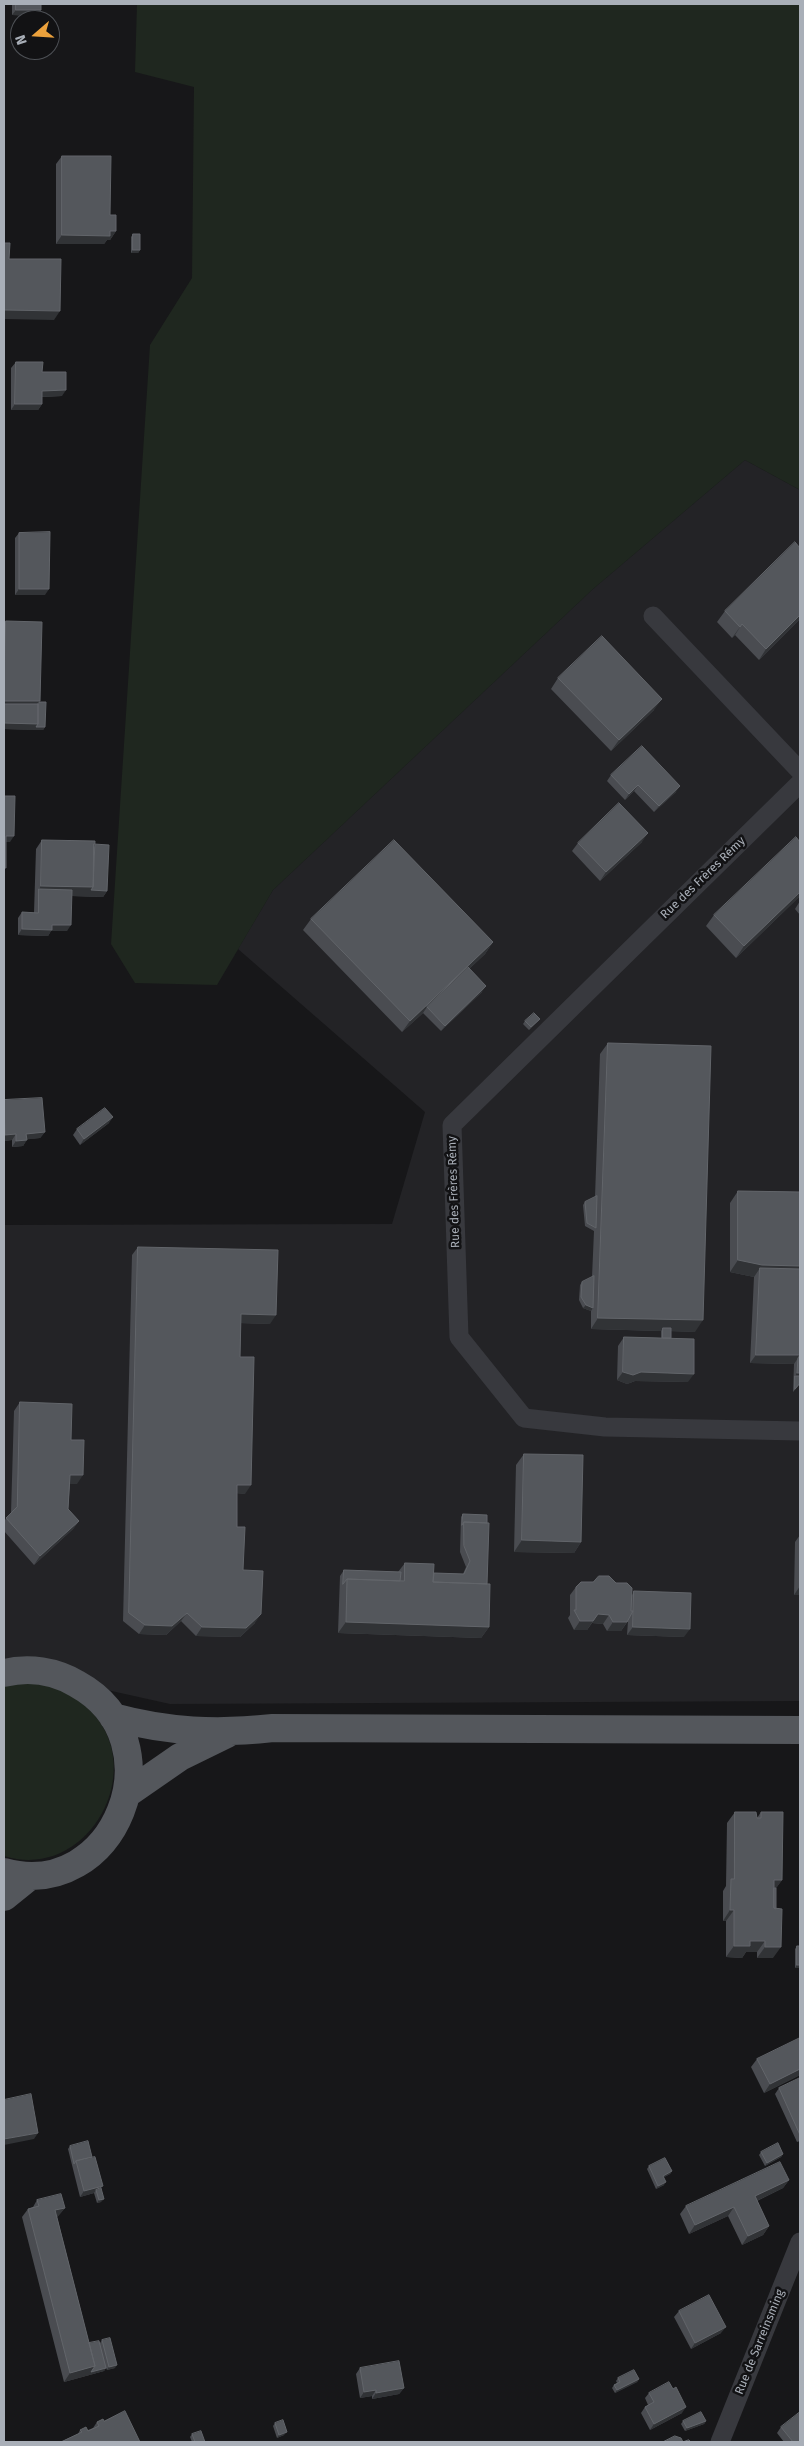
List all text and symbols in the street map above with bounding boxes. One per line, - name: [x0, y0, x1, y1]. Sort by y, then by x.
- north arrow: [10, 10, 60, 60]
- text: N: [12, 33, 31, 47]
- street label: Rue des Frères Rémy: [658, 834, 748, 922]
- street label: Rue des Frères Rémy: [445, 1136, 463, 1248]
- street label: Rue de Sarreinsming: [732, 2287, 788, 2397]

